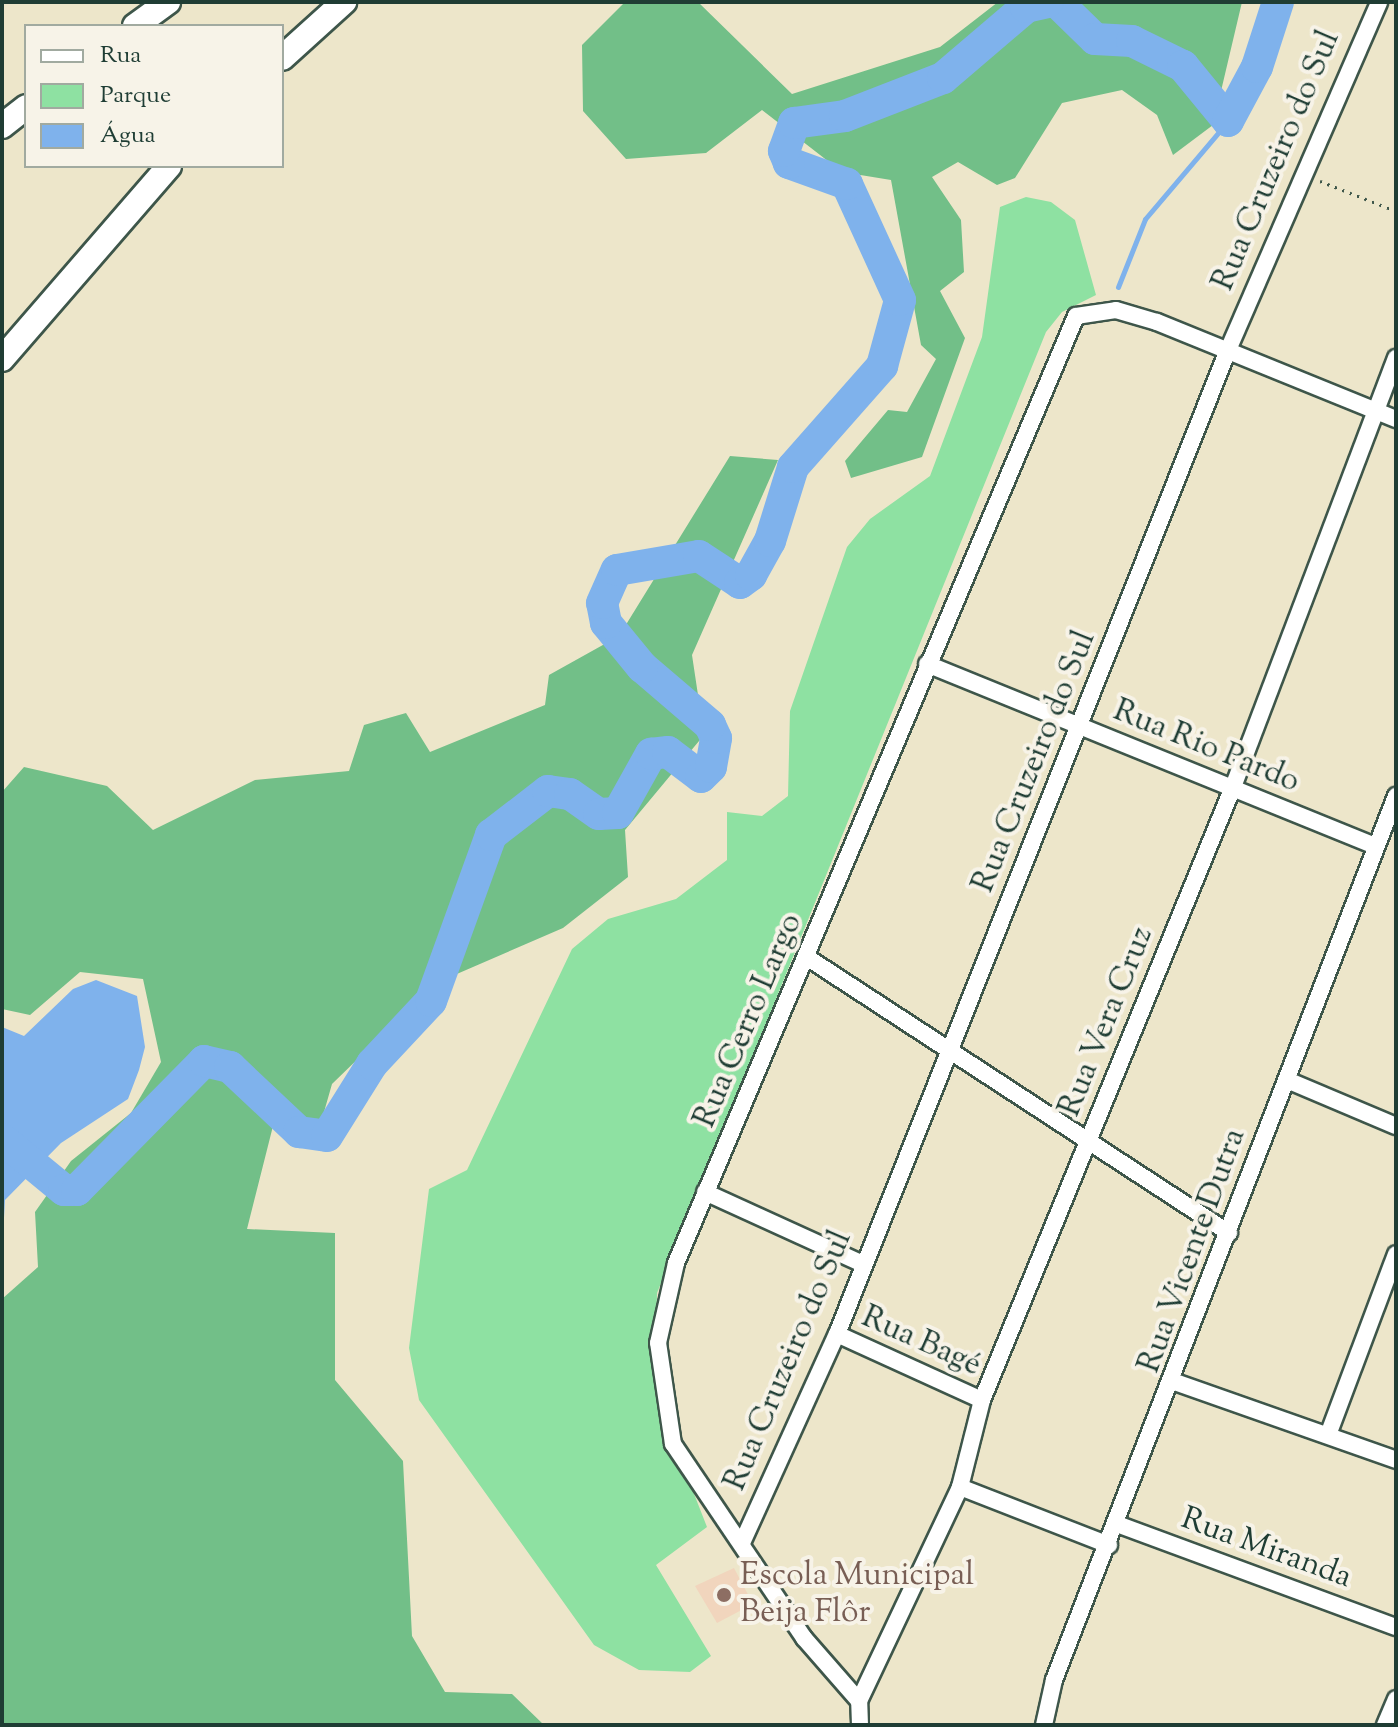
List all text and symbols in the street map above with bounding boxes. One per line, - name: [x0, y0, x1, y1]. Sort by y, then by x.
- legend: [24, 24, 284, 168]
- street label: Rua Cruzeiro do Sul: [1205, 25, 1349, 297]
- text: Rua: [100, 39, 141, 73]
- text: Parque: [100, 79, 171, 113]
- text: Água: [100, 119, 156, 153]
- street label: Rua Cruzeiro do Sul: [965, 626, 1105, 898]
- street label: Rua Rio Pardo: [1107, 692, 1305, 802]
- street label: Rua Cerro Largo: [687, 908, 811, 1134]
- street label: Rua Vera Cruz: [1052, 922, 1162, 1122]
- street label: Rua Vicente Dutra: [1131, 1124, 1255, 1378]
- street label: Rua Cruzeiro do Sul: [717, 1225, 861, 1497]
- street label: Rua Bagé: [855, 1299, 987, 1385]
- street label: Rua Miranda: [1176, 1500, 1356, 1598]
- place label: Escola Municipal Beija Flôr: [740, 1558, 974, 1633]
- marker: Escola Municipal Beija Flôr: [715, 1586, 733, 1604]

